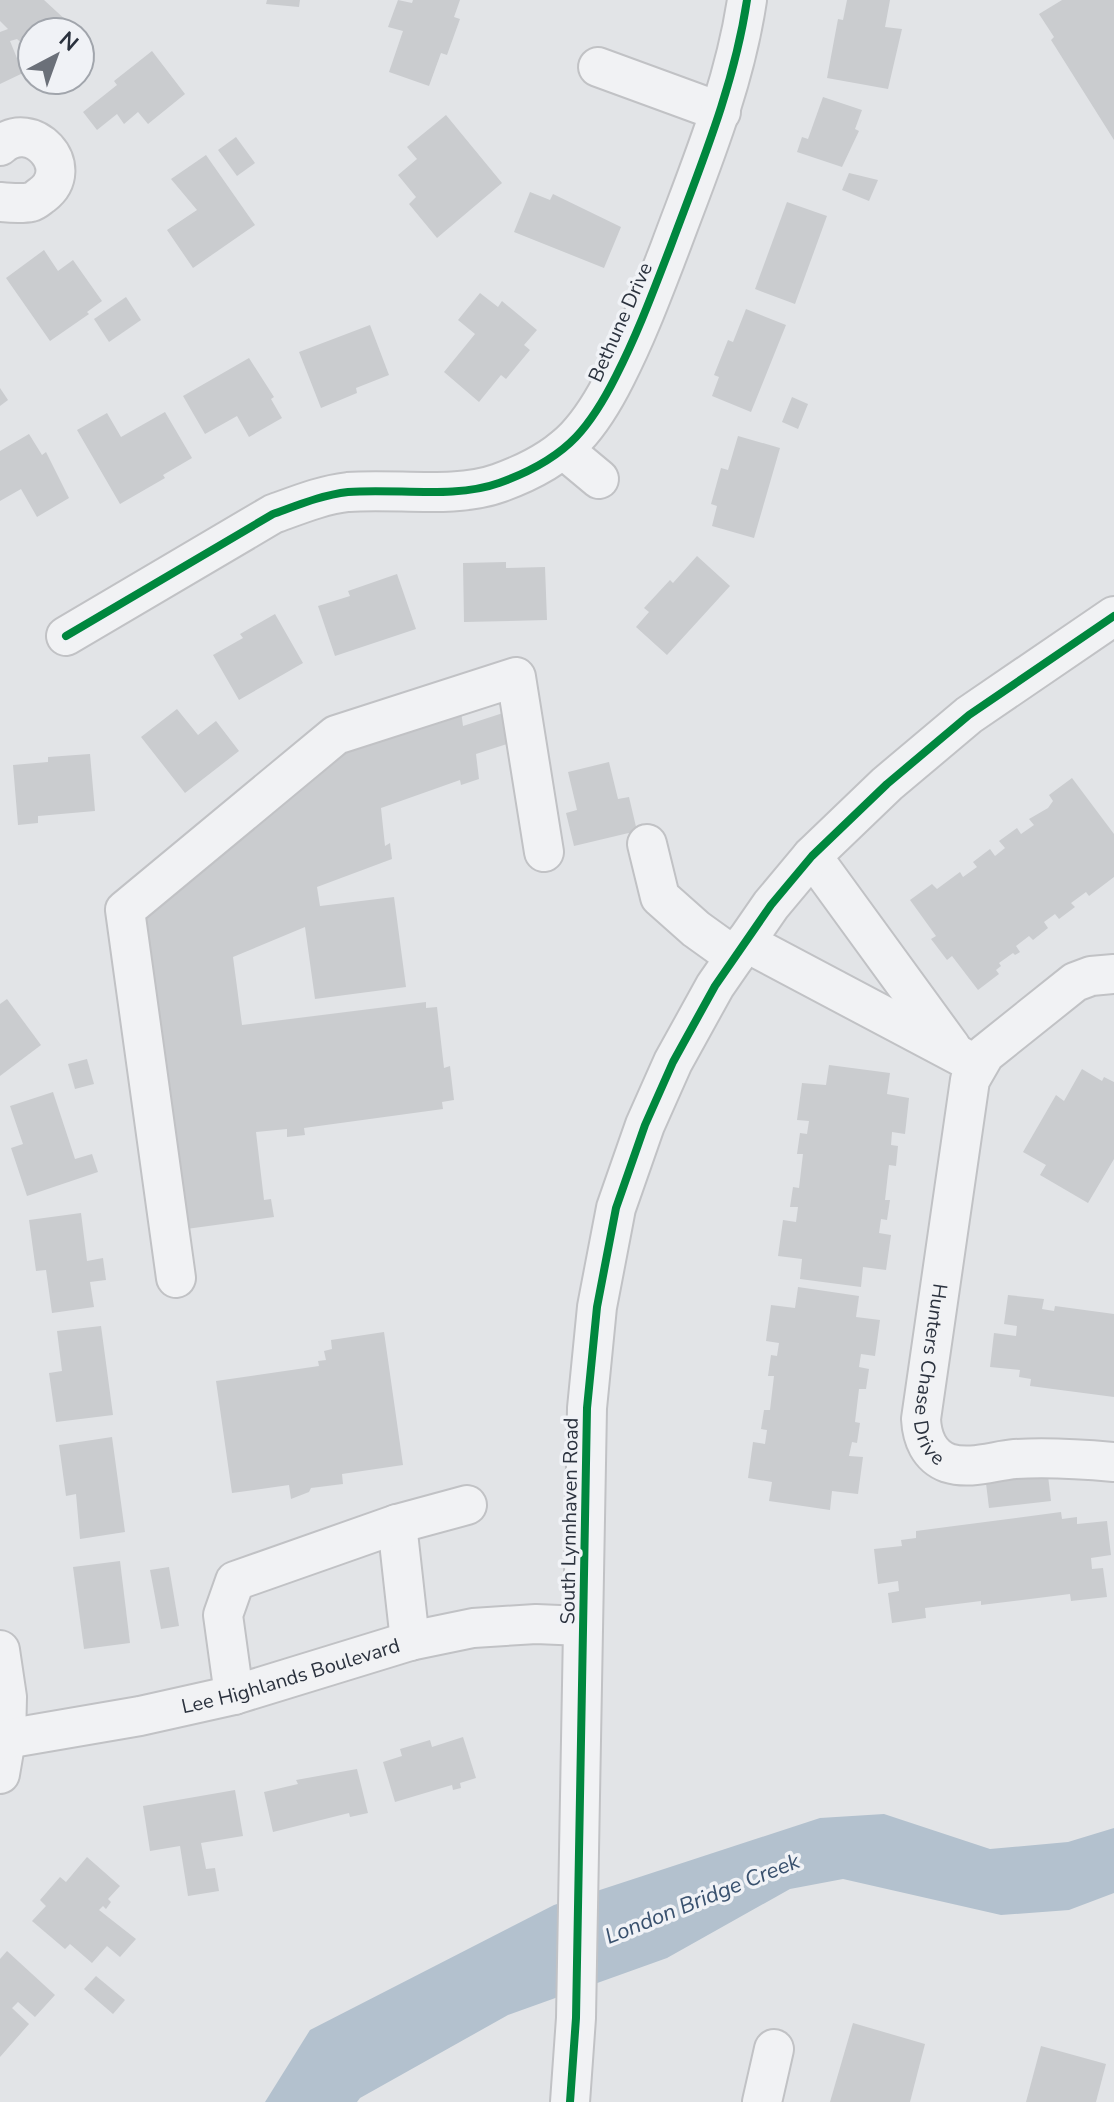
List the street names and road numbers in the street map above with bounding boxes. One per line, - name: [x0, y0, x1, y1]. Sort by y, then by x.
- street label: Bethune Drive: [582, 258, 659, 386]
- street label: Hunters Chase Drive: [907, 1282, 953, 1472]
- street label: South Lynnhaven Road: [554, 1417, 585, 1625]
- street label: Lee Highlands Boulevard: [179, 1632, 403, 1720]

